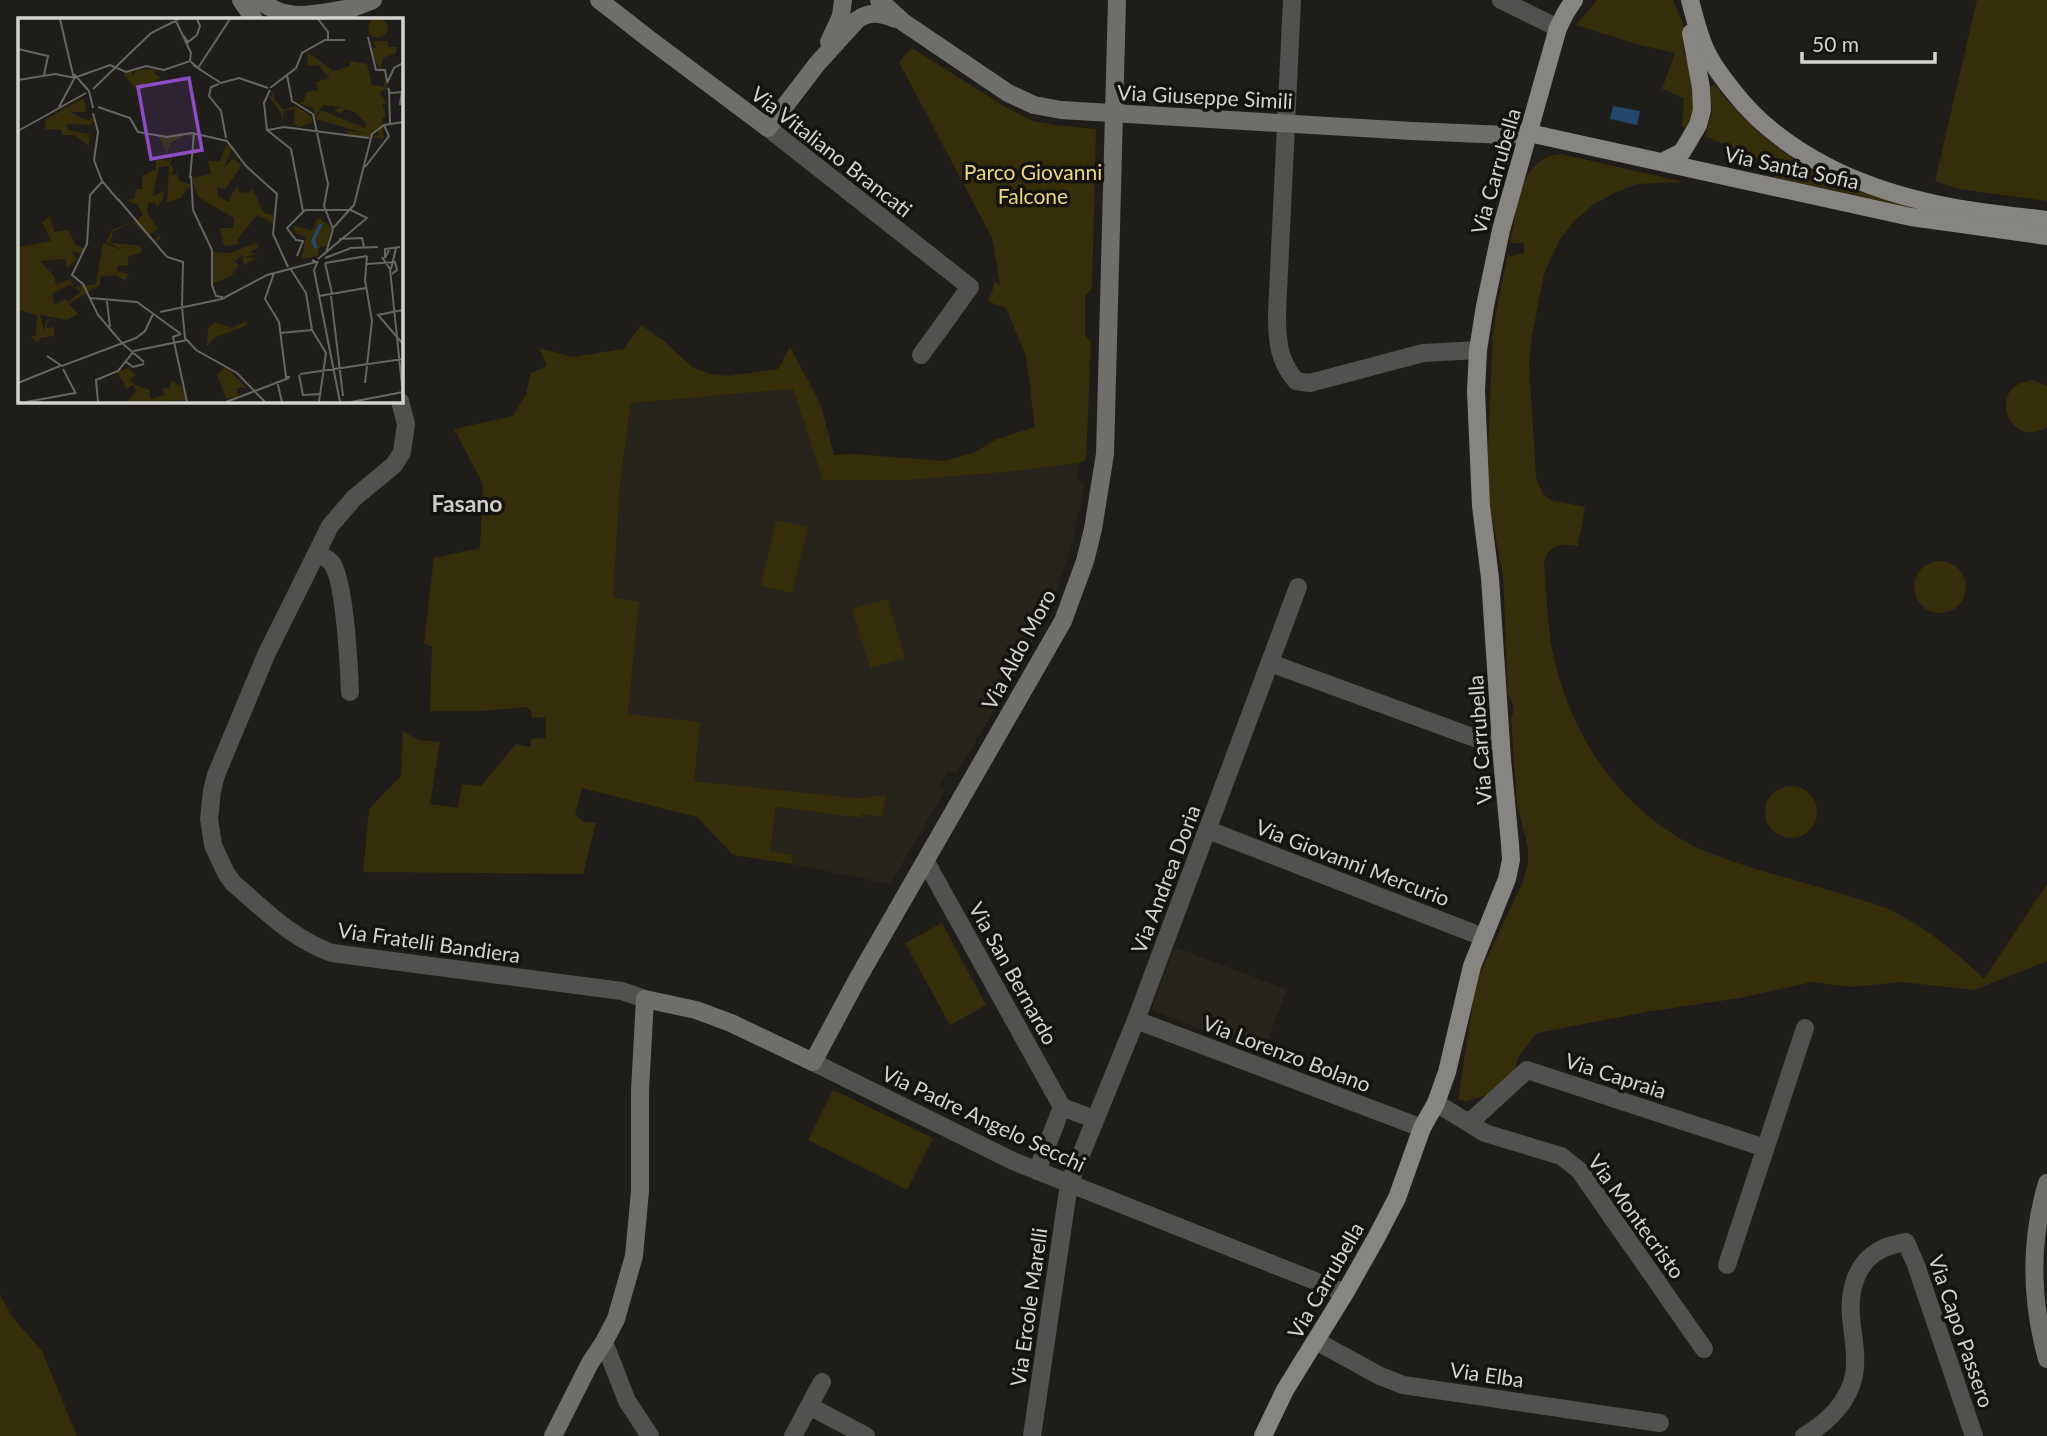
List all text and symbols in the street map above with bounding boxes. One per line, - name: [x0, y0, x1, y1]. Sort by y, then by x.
- inset map: [18, 18, 402, 402]
- scale bar: [1802, 21, 1935, 65]
- text: 50 m: [1812, 31, 1859, 56]
- street label: Via Giuseppe Simili: [1117, 79, 1293, 113]
- street label: Via Vitaliano Brancati: [747, 80, 917, 222]
- street label: Via Carrubella: [1465, 105, 1525, 237]
- street label: Via Santa Sofia: [1722, 141, 1862, 193]
- park label: Parco Giovanni Falcone: [964, 159, 1102, 208]
- district label: Fasano: [431, 489, 503, 517]
- street label: Via Aldo Moro: [976, 584, 1060, 713]
- street label: Via Carrubella: [1462, 674, 1496, 806]
- street label: Via Andrea Doria: [1125, 801, 1205, 957]
- street label: Via Giovanni Mercurio: [1253, 813, 1454, 911]
- street label: Via San Bernardo: [965, 897, 1064, 1049]
- street label: Via Fratelli Bandiera: [336, 917, 522, 967]
- street label: Via Lorenzo Bolano: [1199, 1009, 1375, 1097]
- street label: Via Capraia: [1562, 1047, 1670, 1103]
- street label: Via Padre Angelo Secchi: [878, 1060, 1090, 1176]
- street label: Via Montecristo: [1584, 1149, 1691, 1283]
- street label: Via Carrubella: [1282, 1218, 1368, 1342]
- street label: Via Ercole Marelli: [1004, 1226, 1052, 1388]
- street label: Via Capo Passero: [1924, 1251, 2000, 1411]
- street label: Via Elba: [1448, 1356, 1526, 1392]

